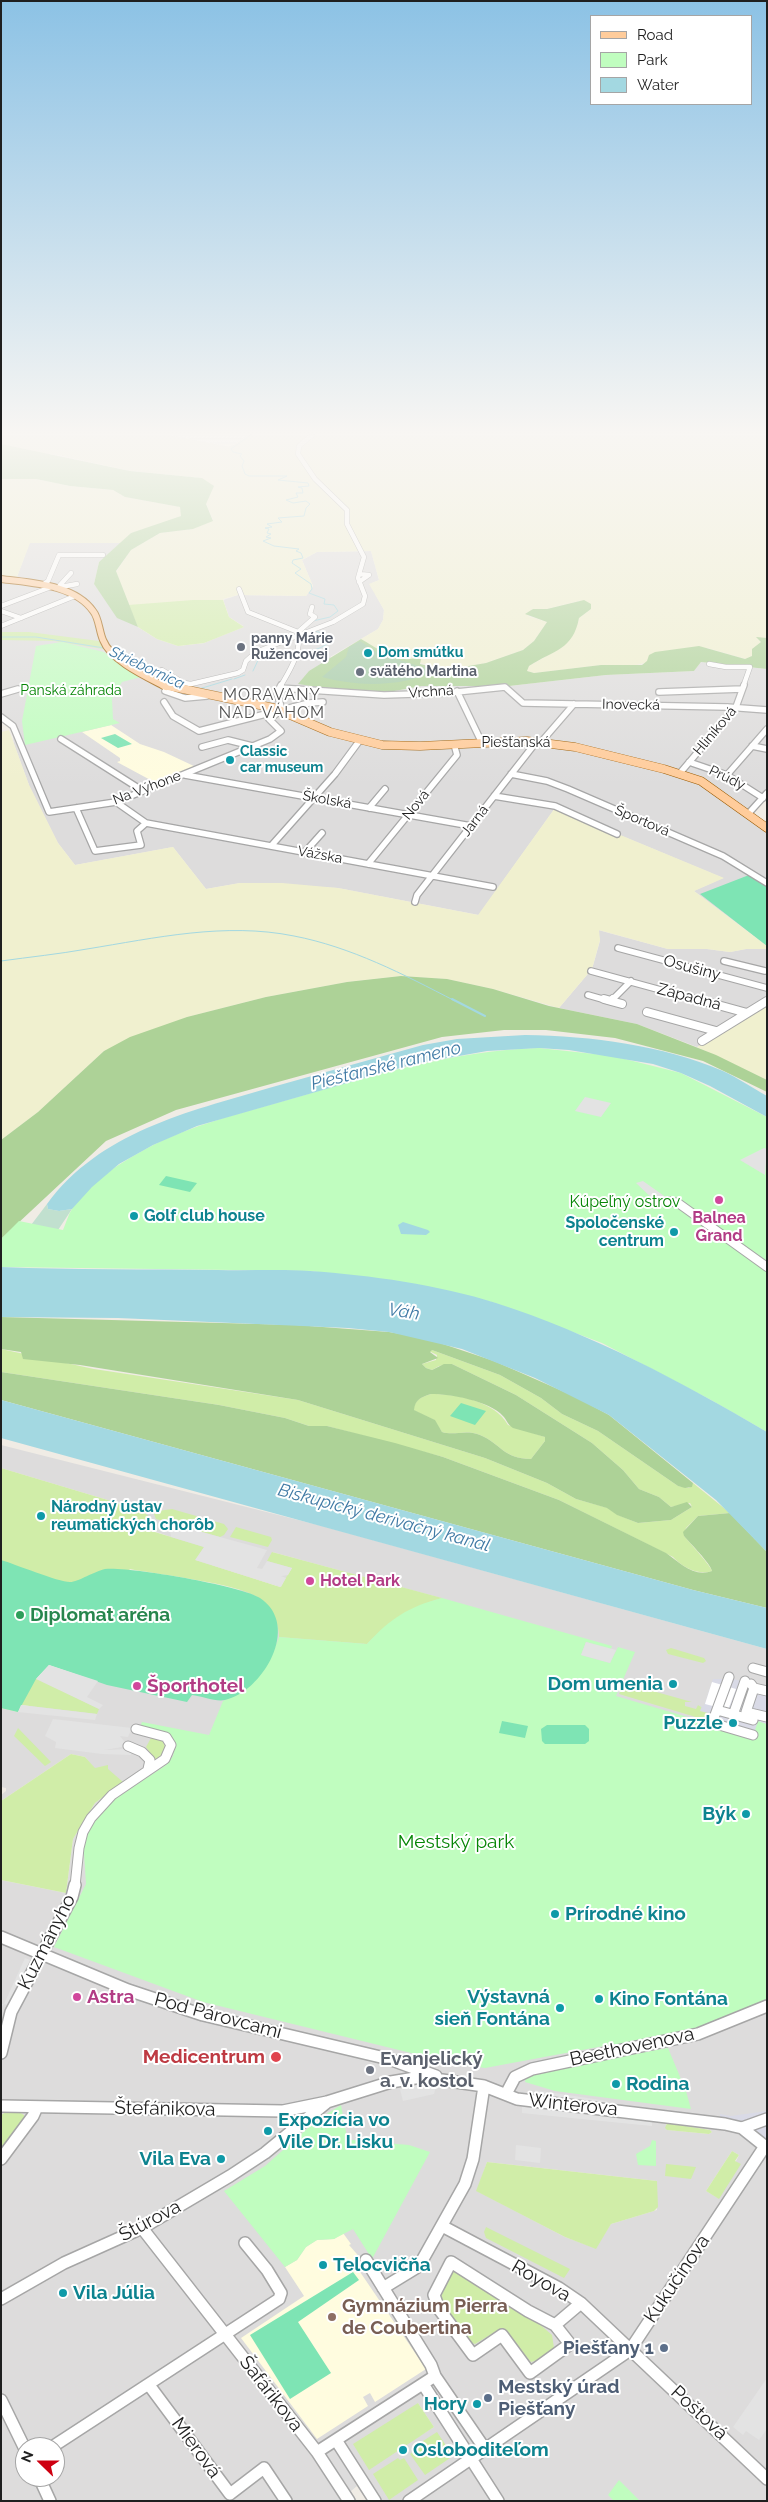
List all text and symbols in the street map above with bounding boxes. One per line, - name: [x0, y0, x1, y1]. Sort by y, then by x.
- legend: [590, 15, 753, 105]
- text: Road: [637, 26, 673, 44]
- text: Park: [637, 51, 668, 69]
- text: Water: [637, 76, 679, 94]
- place label: panny Márie Ružencovej: [251, 631, 333, 664]
- marker: panny Márie Ružencovej: [235, 641, 247, 653]
- water label: Striebornica: [107, 643, 187, 693]
- place label: Dom smútku: [378, 645, 463, 661]
- marker: Dom smútku: [362, 647, 374, 659]
- place label: svätého Martina: [370, 664, 477, 680]
- marker: svätého Martina: [354, 666, 366, 678]
- street label: Vrchná: [408, 682, 454, 702]
- park label: Panská záhrada: [20, 683, 122, 699]
- district label: MORAVANY NAD VÁHOM: [218, 685, 326, 723]
- street label: Inovecká: [602, 696, 660, 714]
- street label: Hliníková: [690, 703, 740, 759]
- street label: Piešťanská: [481, 735, 551, 751]
- place label: Classic car museum: [240, 744, 323, 776]
- marker: Classic car museum: [224, 754, 236, 766]
- street label: Prúdy: [706, 762, 748, 794]
- street label: Na Výhone: [110, 767, 184, 809]
- street label: Školská: [301, 787, 353, 813]
- street label: Nová: [399, 787, 433, 823]
- street label: Jarná: [458, 802, 492, 840]
- street label: Športová: [612, 802, 672, 840]
- street label: Vážska: [296, 843, 344, 867]
- street label: Osušiny: [661, 951, 723, 985]
- street label: Západná: [655, 979, 723, 1015]
- water label: Piešťanské rameno: [309, 1037, 463, 1095]
- park label: Kúpeľný ostrov: [570, 1192, 680, 1212]
- marker: Balnea Grand: [713, 1194, 725, 1206]
- place label: Golf club house: [144, 1206, 265, 1226]
- place label: Balnea Grand: [692, 1208, 746, 1246]
- marker: Golf club house: [128, 1210, 140, 1222]
- place label: Spoločenské centrum: [565, 1213, 664, 1251]
- marker: Spoločenské centrum: [668, 1226, 680, 1238]
- water label: Váh: [387, 1299, 421, 1325]
- water label: Biskupický derivačný kanál: [276, 1479, 492, 1557]
- place label: Národný ústav reumatických chorôb: [51, 1497, 214, 1535]
- marker: Národný ústav reumatických chorôb: [35, 1510, 47, 1522]
- place label: Hotel Park: [320, 1571, 400, 1591]
- marker: Hotel Park: [304, 1575, 316, 1587]
- place label: Diplomat aréna: [30, 1604, 170, 1626]
- marker: Diplomat aréna: [14, 1609, 26, 1621]
- place label: Dom umenia: [548, 1673, 663, 1695]
- place label: Športhotel: [147, 1675, 244, 1697]
- marker: Dom umenia: [667, 1678, 679, 1690]
- marker: Športhotel: [131, 1680, 143, 1692]
- place label: Puzzle: [663, 1712, 723, 1734]
- marker: Puzzle: [727, 1717, 739, 1729]
- place label: Býk: [702, 1803, 736, 1825]
- marker: Býk: [740, 1808, 752, 1820]
- park label: Mestský park: [398, 1831, 514, 1853]
- street label: Kuzmányho: [13, 1891, 81, 1993]
- place label: Prírodné kino: [565, 1903, 686, 1925]
- marker: Prírodné kino: [549, 1908, 561, 1920]
- place label: Astra: [87, 1986, 134, 2008]
- place label: Výstavná sieň Fontána: [435, 1986, 550, 2030]
- street label: Pod Párovcami: [152, 1988, 284, 2044]
- place label: Kino Fontána: [609, 1988, 728, 2010]
- marker: Astra: [71, 1991, 83, 2003]
- marker: Kino Fontána: [593, 1993, 605, 2005]
- marker: Výstavná sieň Fontána: [554, 2002, 566, 2014]
- street label: Beethovenova: [568, 2023, 696, 2071]
- place label: Medicentrum: [143, 2046, 265, 2068]
- place label: Evanjelický a. v. kostol: [380, 2048, 483, 2092]
- marker: Medicentrum: [269, 2050, 283, 2064]
- marker: Evanjelický a. v. kostol: [364, 2064, 376, 2076]
- place label: Rodina: [626, 2073, 689, 2095]
- marker: Rodina: [610, 2078, 622, 2090]
- street label: Winterova: [527, 2089, 619, 2121]
- street label: Štefánikova: [114, 2097, 216, 2121]
- place label: Expozícia vo Vile Dr. Lisku: [278, 2109, 393, 2153]
- marker: Expozícia vo Vile Dr. Lisku: [262, 2125, 274, 2137]
- place label: Vila Eva: [139, 2148, 211, 2170]
- marker: Vila Eva: [215, 2153, 227, 2165]
- street label: Štúrova: [115, 2195, 185, 2247]
- street label: Kukučínova: [639, 2231, 715, 2327]
- place label: Telocvičňa: [333, 2254, 431, 2276]
- street label: Royova: [508, 2255, 574, 2307]
- marker: Telocvičňa: [317, 2259, 329, 2271]
- place label: Vila Júlia: [73, 2282, 155, 2304]
- marker: Vila Júlia: [57, 2287, 69, 2299]
- place label: Gymnázium Pierra de Coubertina: [342, 2295, 508, 2339]
- marker: Gymnázium Pierra de Coubertina: [326, 2311, 338, 2323]
- place label: Piešťany 1: [563, 2337, 654, 2359]
- marker: Piešťany 1: [658, 2342, 670, 2354]
- street label: Šafárikova: [234, 2352, 308, 2436]
- place label: Mestský úrad Piešťany: [498, 2376, 619, 2420]
- street label: Poštová: [666, 2381, 732, 2445]
- marker: Mestský úrad Piešťany: [482, 2392, 494, 2404]
- place label: Hory: [424, 2393, 467, 2415]
- marker: Hory: [471, 2398, 483, 2410]
- street label: Mierová: [166, 2413, 226, 2483]
- north arrow: [15, 2437, 65, 2487]
- place label: Osloboditeľom: [413, 2439, 549, 2461]
- marker: Osloboditeľom: [397, 2444, 409, 2456]
- text: N: [18, 2449, 36, 2465]

